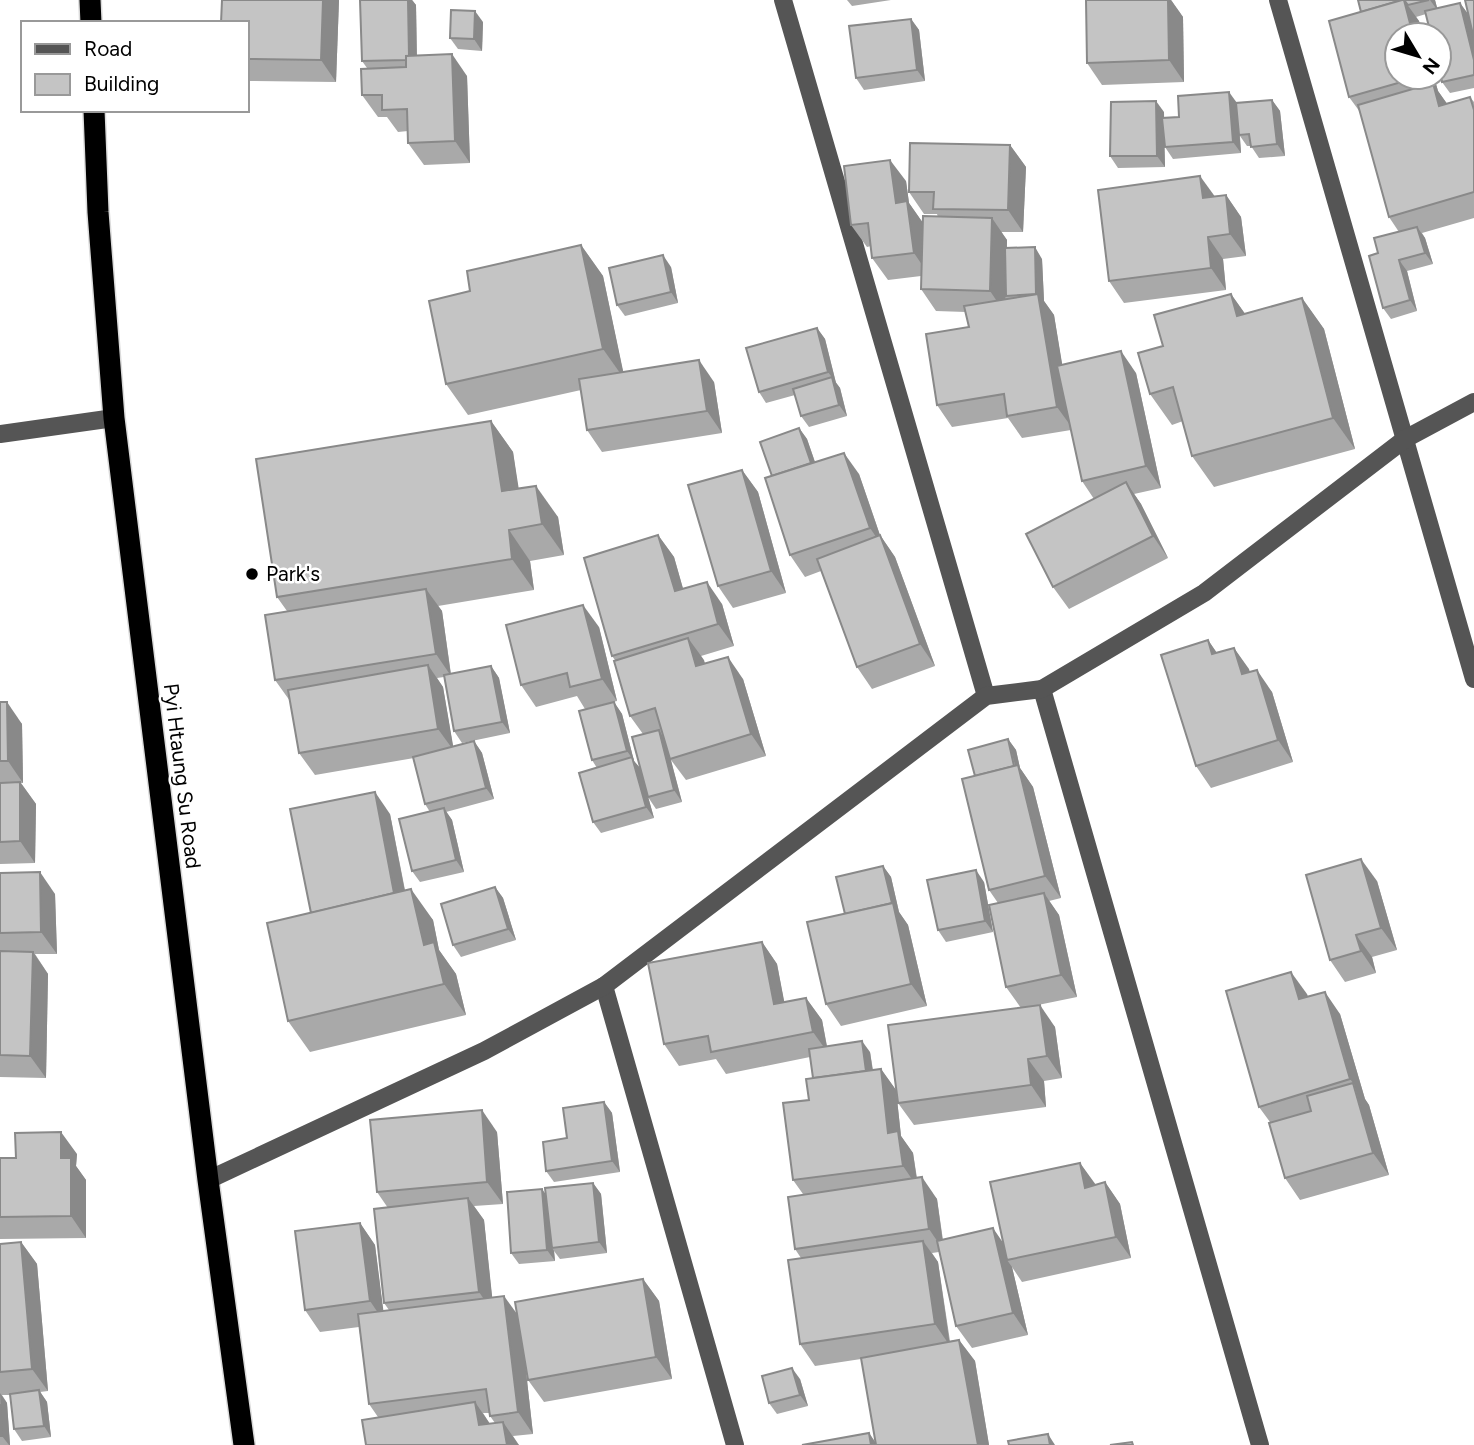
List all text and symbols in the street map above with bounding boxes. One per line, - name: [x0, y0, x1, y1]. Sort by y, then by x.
- legend: [21, 21, 248, 112]
- north arrow: [1383, 21, 1453, 91]
- text: Road: [84, 36, 132, 61]
- text: N: [1417, 53, 1445, 79]
- text: Building: [84, 71, 159, 96]
- place label: Park's: [266, 561, 320, 586]
- marker: Park's: [244, 566, 260, 582]
- street label: Pyi Htaung Su Road: [159, 682, 206, 870]

